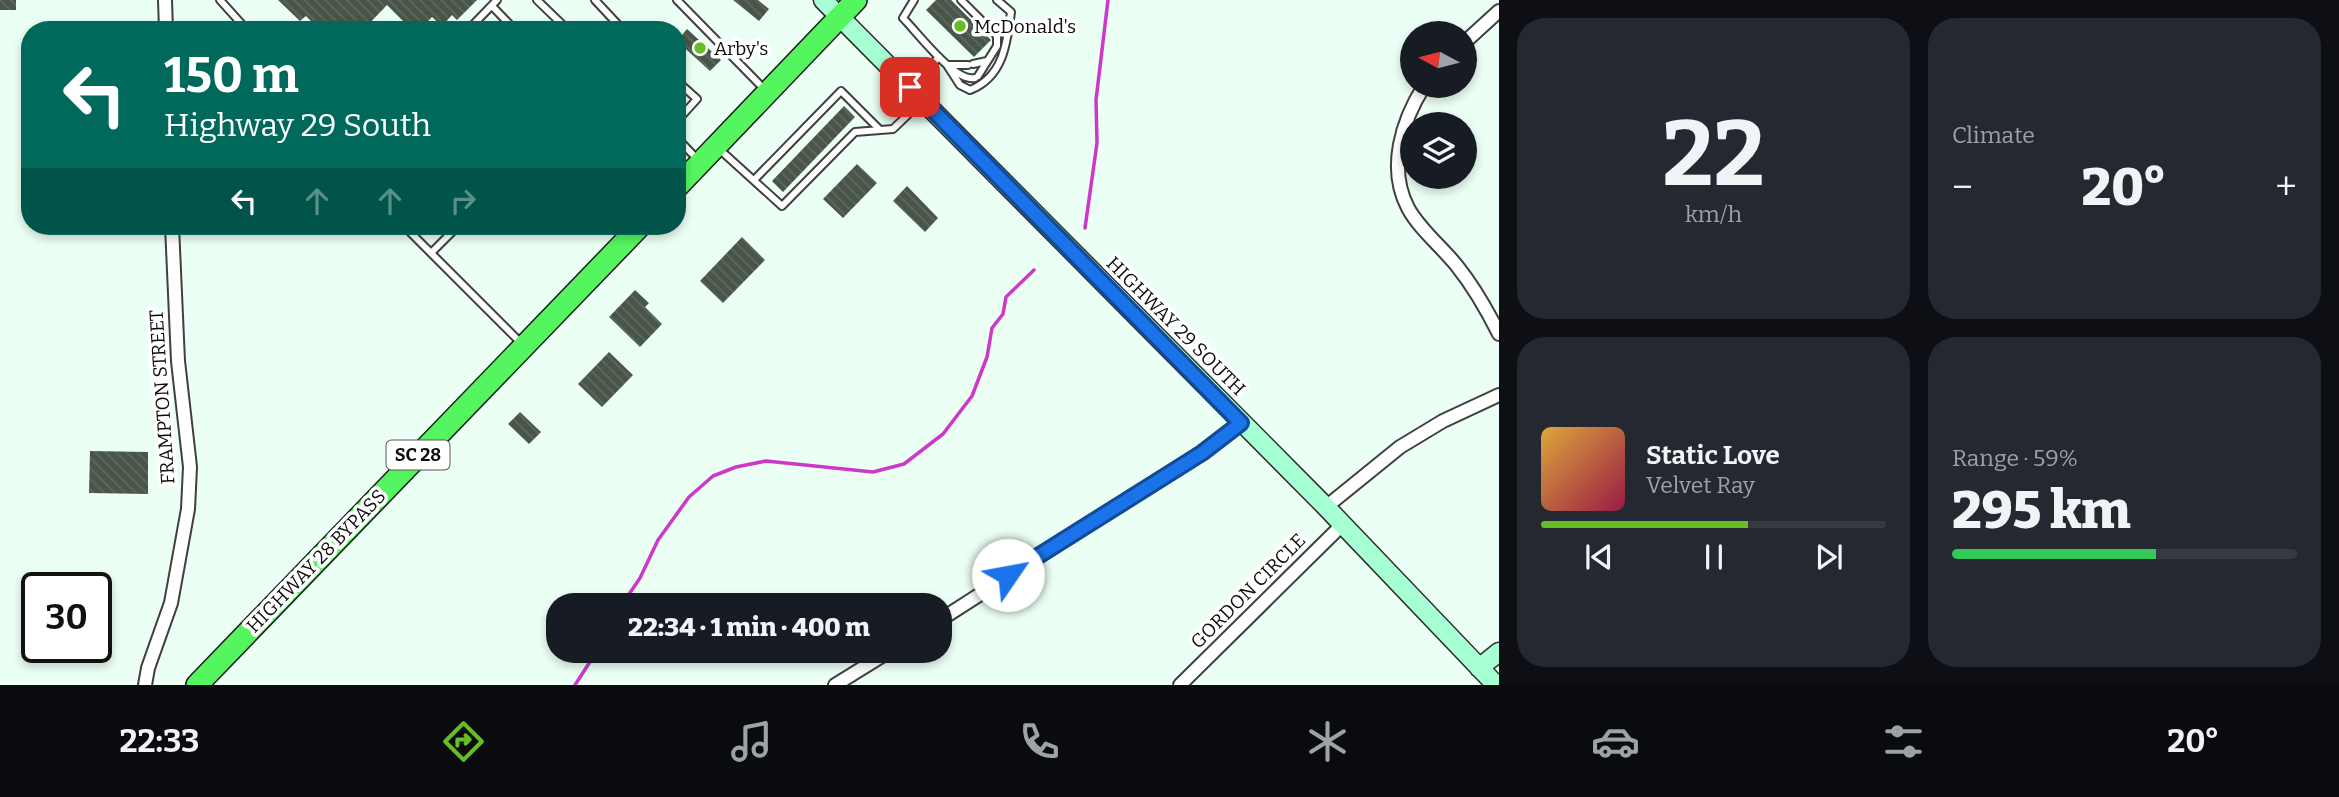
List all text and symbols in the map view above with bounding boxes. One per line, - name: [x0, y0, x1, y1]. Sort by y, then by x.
- place label: McDonald's: [974, 15, 1076, 38]
- marker: McDonald's: [952, 18, 968, 34]
- north arrow: [1400, 21, 1477, 98]
- map controls: [1400, 21, 1477, 189]
- place label: Arby's: [714, 37, 768, 60]
- marker: Arby's: [692, 40, 708, 56]
- text: 150 m: [164, 46, 299, 105]
- icon: left: [49, 49, 140, 140]
- pin: [880, 57, 940, 117]
- icon: arrive: [891, 68, 929, 106]
- text: 22: [1662, 100, 1765, 209]
- text: Highway 29 South: [164, 106, 431, 144]
- button: layers: [1400, 112, 1477, 189]
- text: Climate: [1952, 121, 2035, 149]
- text: 20°: [2082, 156, 2167, 219]
- text: −: [1952, 164, 1973, 210]
- text: +: [2275, 164, 2297, 210]
- icon: left: [225, 182, 263, 220]
- icon: ahead: [298, 182, 336, 220]
- icon: ahead: [371, 182, 409, 220]
- icon: right: [444, 182, 482, 220]
- text: km/h: [1685, 200, 1742, 228]
- street label: HIGHWAY 29 SOUTH: [1102, 252, 1250, 400]
- street label: FRAMPTON STREET: [144, 309, 180, 485]
- road number: SC 28: [386, 440, 450, 470]
- text: Static Love: [1646, 440, 1780, 471]
- text: Range · 59%: [1952, 444, 2078, 472]
- text: Velvet Ray: [1646, 471, 1755, 499]
- text: 295 km: [1952, 479, 2131, 542]
- street label: HIGHWAY 28 BYPASS: [242, 485, 390, 637]
- street label: GORDON CIRCLE: [1186, 529, 1310, 653]
- position arrow: [971, 538, 1045, 612]
- icon: previous: [1580, 538, 1618, 576]
- icon: pause: [1695, 538, 1733, 576]
- icon: next: [1810, 538, 1848, 576]
- speed limit sign: 30: [21, 572, 112, 663]
- text: 22:34 · 1 min · 400 m: [628, 612, 870, 643]
- icon: directions: [439, 717, 488, 766]
- icon: music: [727, 717, 776, 766]
- icon: phone: [1015, 717, 1064, 766]
- icon: climate: [1303, 717, 1352, 766]
- icon: car: [1591, 717, 1640, 766]
- icon: filters: [1879, 717, 1928, 766]
- text: 22:33: [120, 722, 199, 760]
- text: 20°: [2167, 722, 2219, 760]

